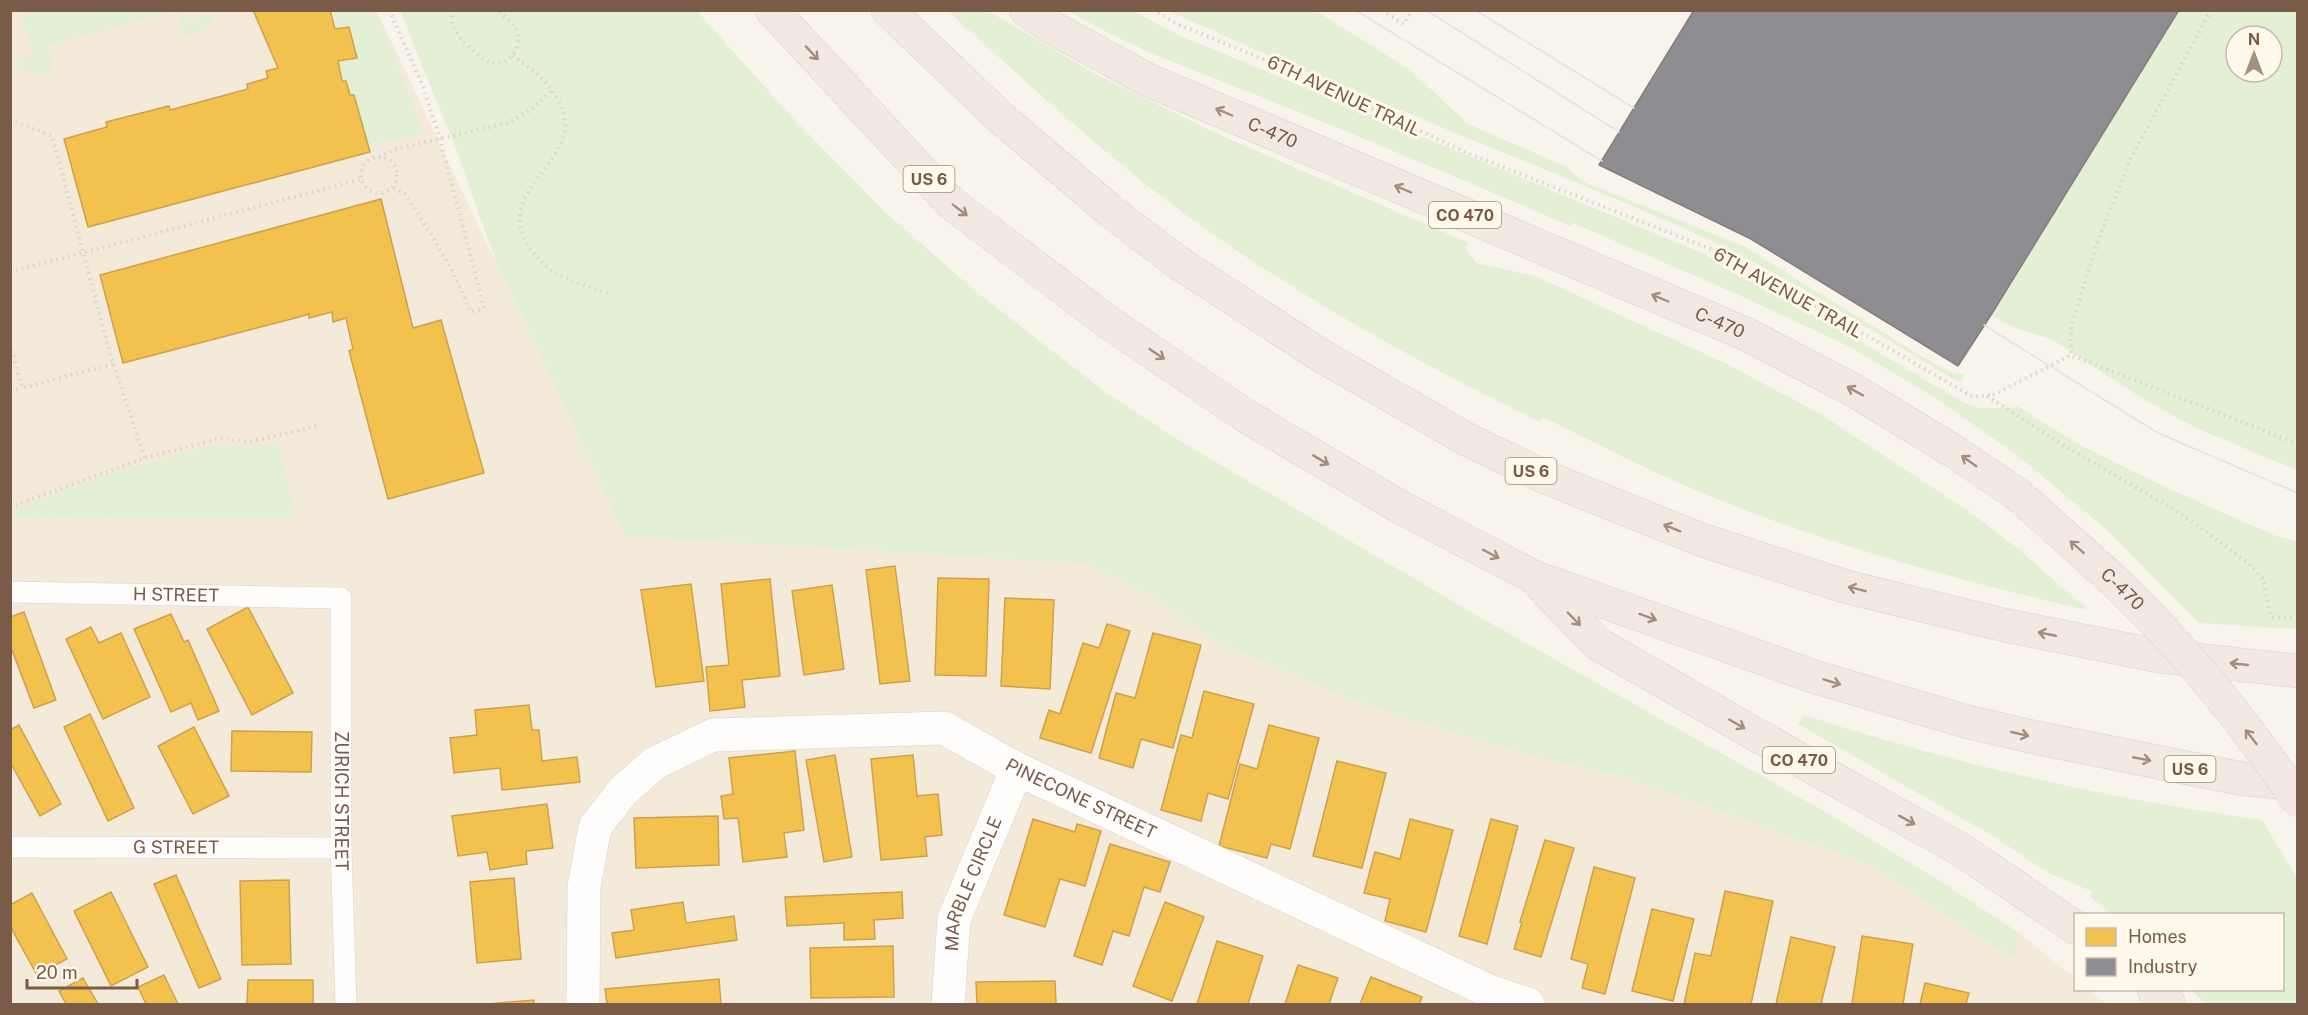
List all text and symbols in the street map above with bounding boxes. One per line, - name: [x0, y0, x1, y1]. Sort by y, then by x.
- north arrow: [2224, 24, 2284, 84]
- text: N: [2248, 30, 2260, 49]
- one-way arrow: [805, 45, 819, 60]
- street label: 6TH AVENUE TRAIL: [1264, 51, 1424, 140]
- one-way arrow: [1215, 106, 1233, 117]
- street label: C-470: [1245, 113, 1301, 152]
- road number: US 6: [904, 166, 954, 192]
- one-way arrow: [1394, 182, 1412, 193]
- road number: CO 470: [1429, 202, 1501, 228]
- one-way arrow: [952, 203, 968, 216]
- street label: 6TH AVENUE TRAIL: [1710, 243, 1866, 342]
- one-way arrow: [1651, 292, 1669, 303]
- street label: C-470: [1692, 303, 1748, 342]
- one-way arrow: [1148, 348, 1165, 361]
- one-way arrow: [1846, 385, 1864, 396]
- one-way arrow: [1312, 454, 1329, 466]
- one-way arrow: [1961, 455, 1977, 467]
- road number: US 6: [1506, 458, 1556, 484]
- one-way arrow: [1663, 522, 1682, 533]
- one-way arrow: [2070, 540, 2085, 554]
- one-way arrow: [1482, 549, 1500, 561]
- street label: C-470: [2097, 563, 2149, 614]
- street label: H STREET: [133, 583, 220, 606]
- one-way arrow: [1848, 583, 1867, 595]
- one-way arrow: [1567, 611, 1581, 626]
- one-way arrow: [1639, 612, 1657, 623]
- one-way arrow: [2038, 628, 2057, 639]
- one-way arrow: [2230, 659, 2250, 670]
- one-way arrow: [1822, 677, 1841, 688]
- one-way arrow: [1728, 718, 1745, 730]
- one-way arrow: [2010, 729, 2029, 740]
- one-way arrow: [2245, 729, 2257, 745]
- street label: ZURICH STREET: [331, 731, 353, 872]
- road number: CO 470: [1763, 747, 1835, 773]
- street label: PINECONE STREET: [1002, 754, 1160, 843]
- one-way arrow: [2131, 754, 2151, 765]
- road number: US 6: [2164, 756, 2216, 782]
- street label: MARBLE CIRCLE: [941, 813, 1006, 952]
- one-way arrow: [1898, 814, 1915, 826]
- street label: G STREET: [133, 836, 219, 858]
- legend: [2074, 913, 2284, 991]
- text: Homes: [2128, 926, 2187, 947]
- scale bar: [27, 952, 136, 990]
- text: Industry: [2128, 956, 2198, 977]
- text: 20 m: [36, 962, 78, 983]

